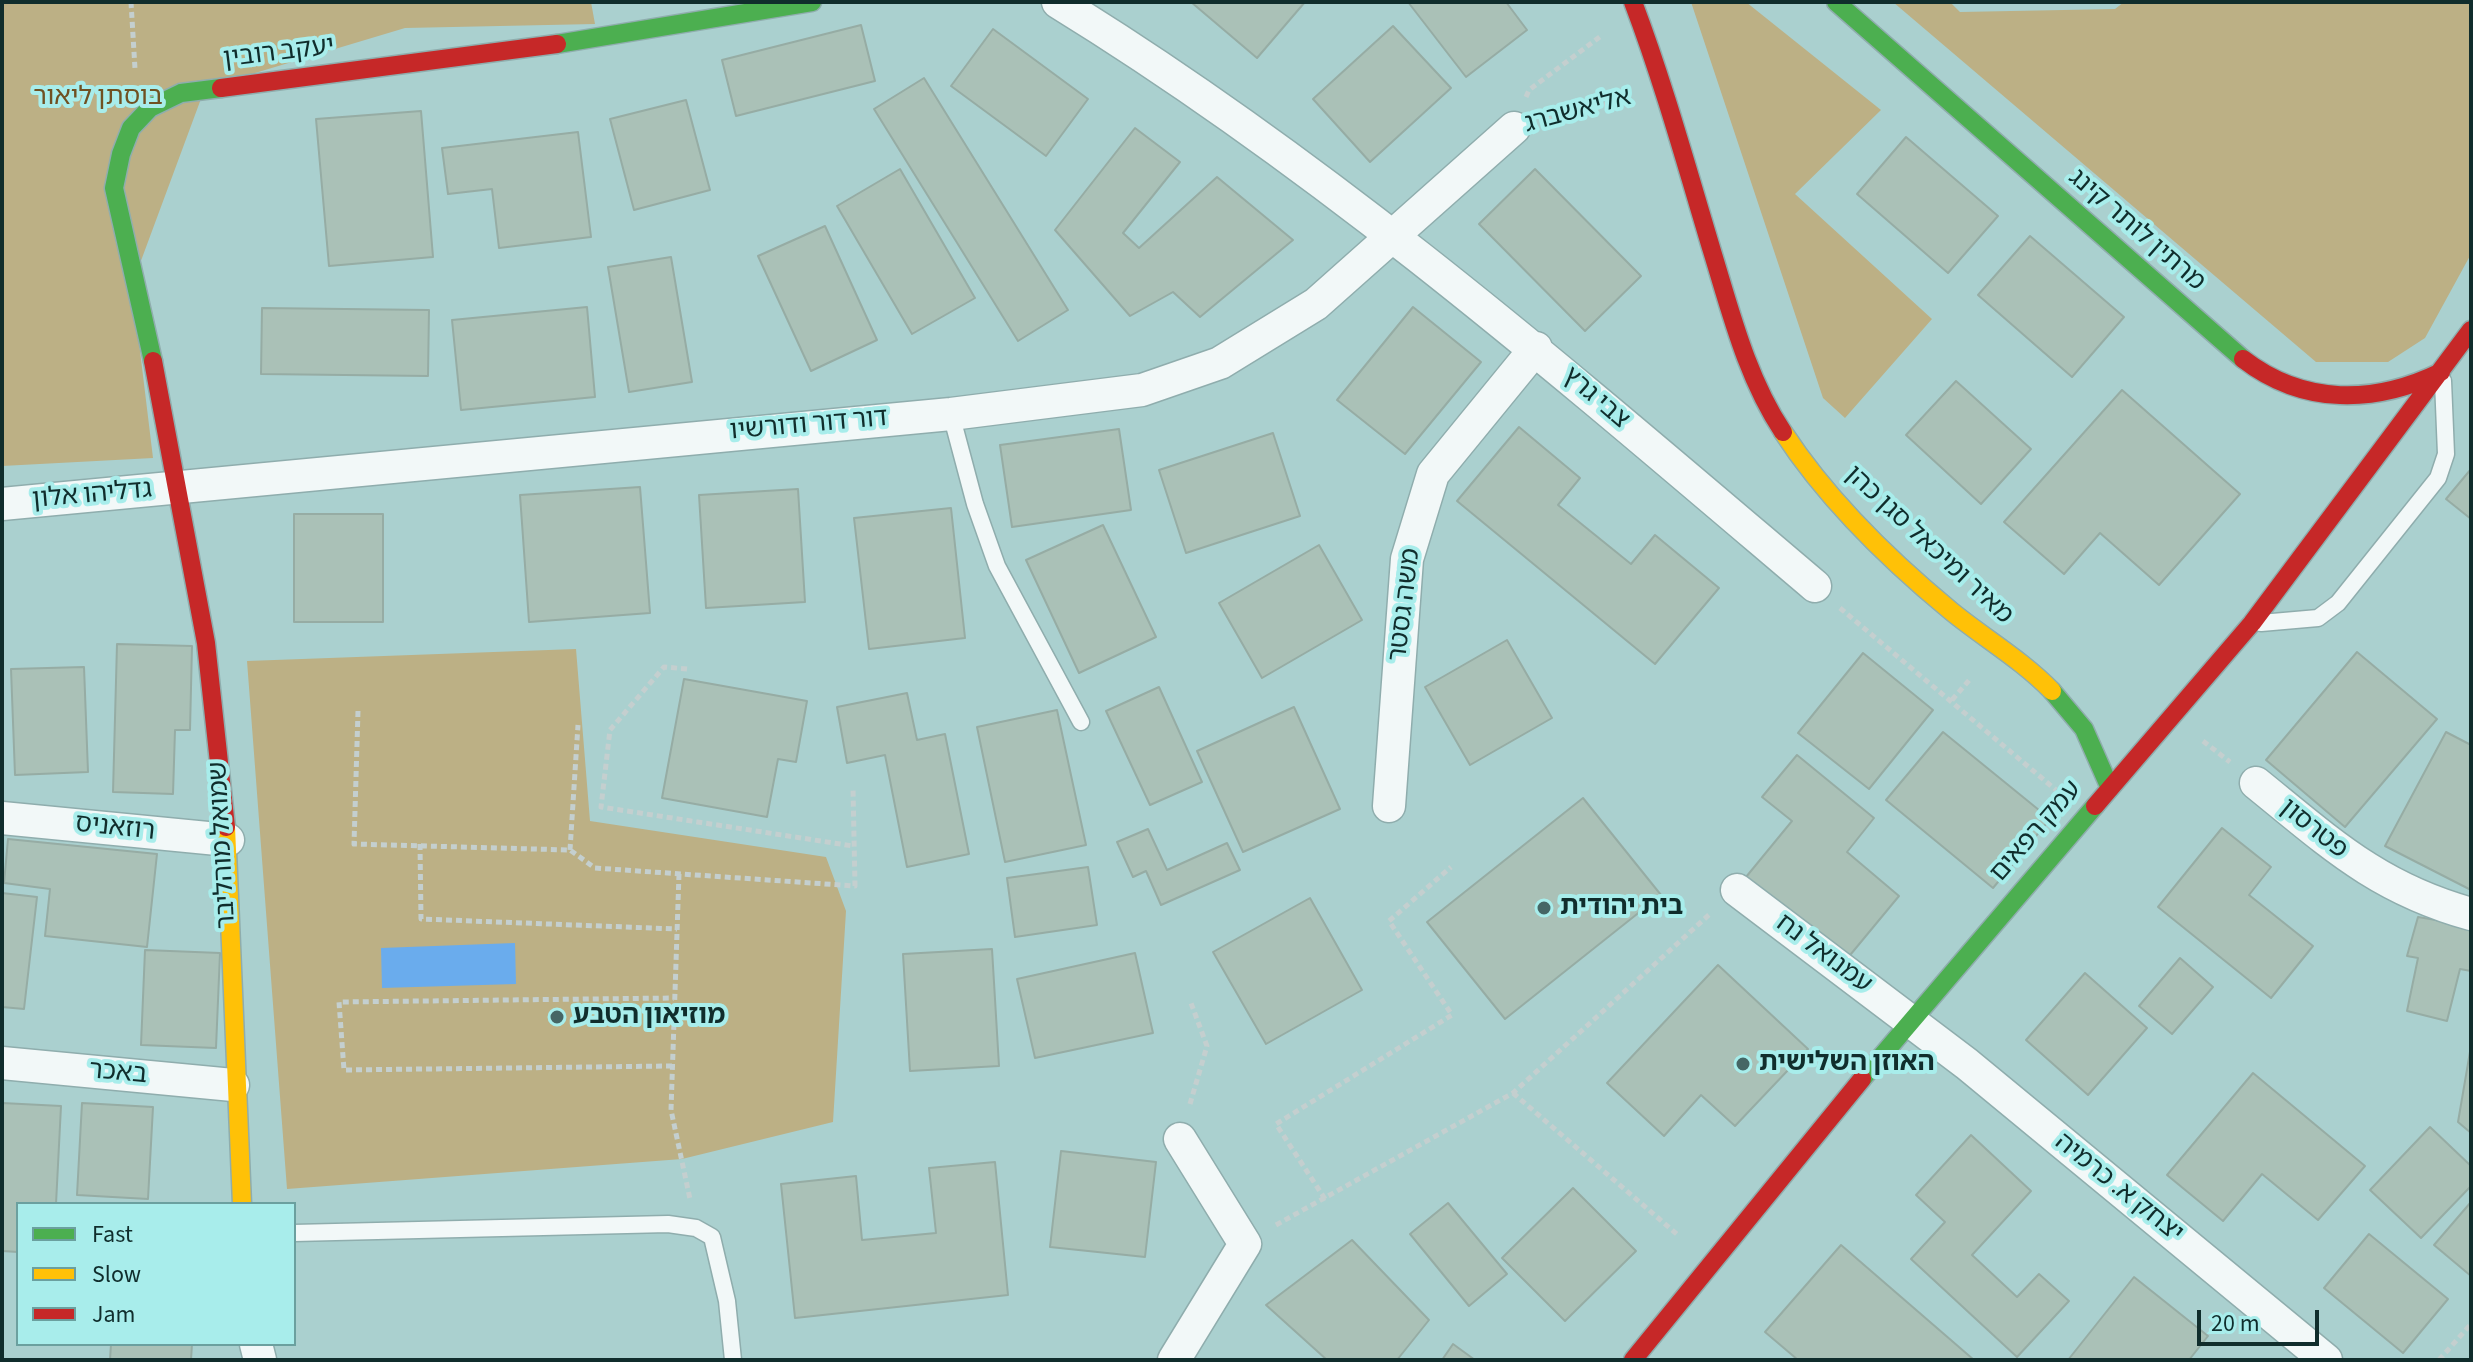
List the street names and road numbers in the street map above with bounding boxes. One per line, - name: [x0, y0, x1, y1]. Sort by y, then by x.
- street label: יעקב רובין: [222, 32, 336, 76]
- street label: אליאשברג: [1521, 83, 1635, 141]
- street label: מרתין לותר קינג: [2061, 163, 2211, 299]
- street label: צבי גרץ: [1555, 361, 1635, 437]
- street label: דור דור ודורשיו: [729, 404, 889, 448]
- street label: מאיר ומיכאל סגן כהן: [1838, 460, 2018, 632]
- street label: גדליהו אלון: [31, 475, 153, 517]
- street label: משה גסטר: [1384, 547, 1428, 663]
- street label: שמואל מוהליבר: [204, 760, 244, 930]
- street label: עמק רפאים: [1985, 775, 2089, 889]
- street label: פטרסון: [2273, 793, 2353, 867]
- street label: רוזאניס: [74, 809, 156, 849]
- street label: עמנואל נח: [1769, 909, 1877, 1001]
- street label: באכר: [88, 1056, 148, 1092]
- street label: יצחק א. כרמיה: [2047, 1128, 2189, 1250]

